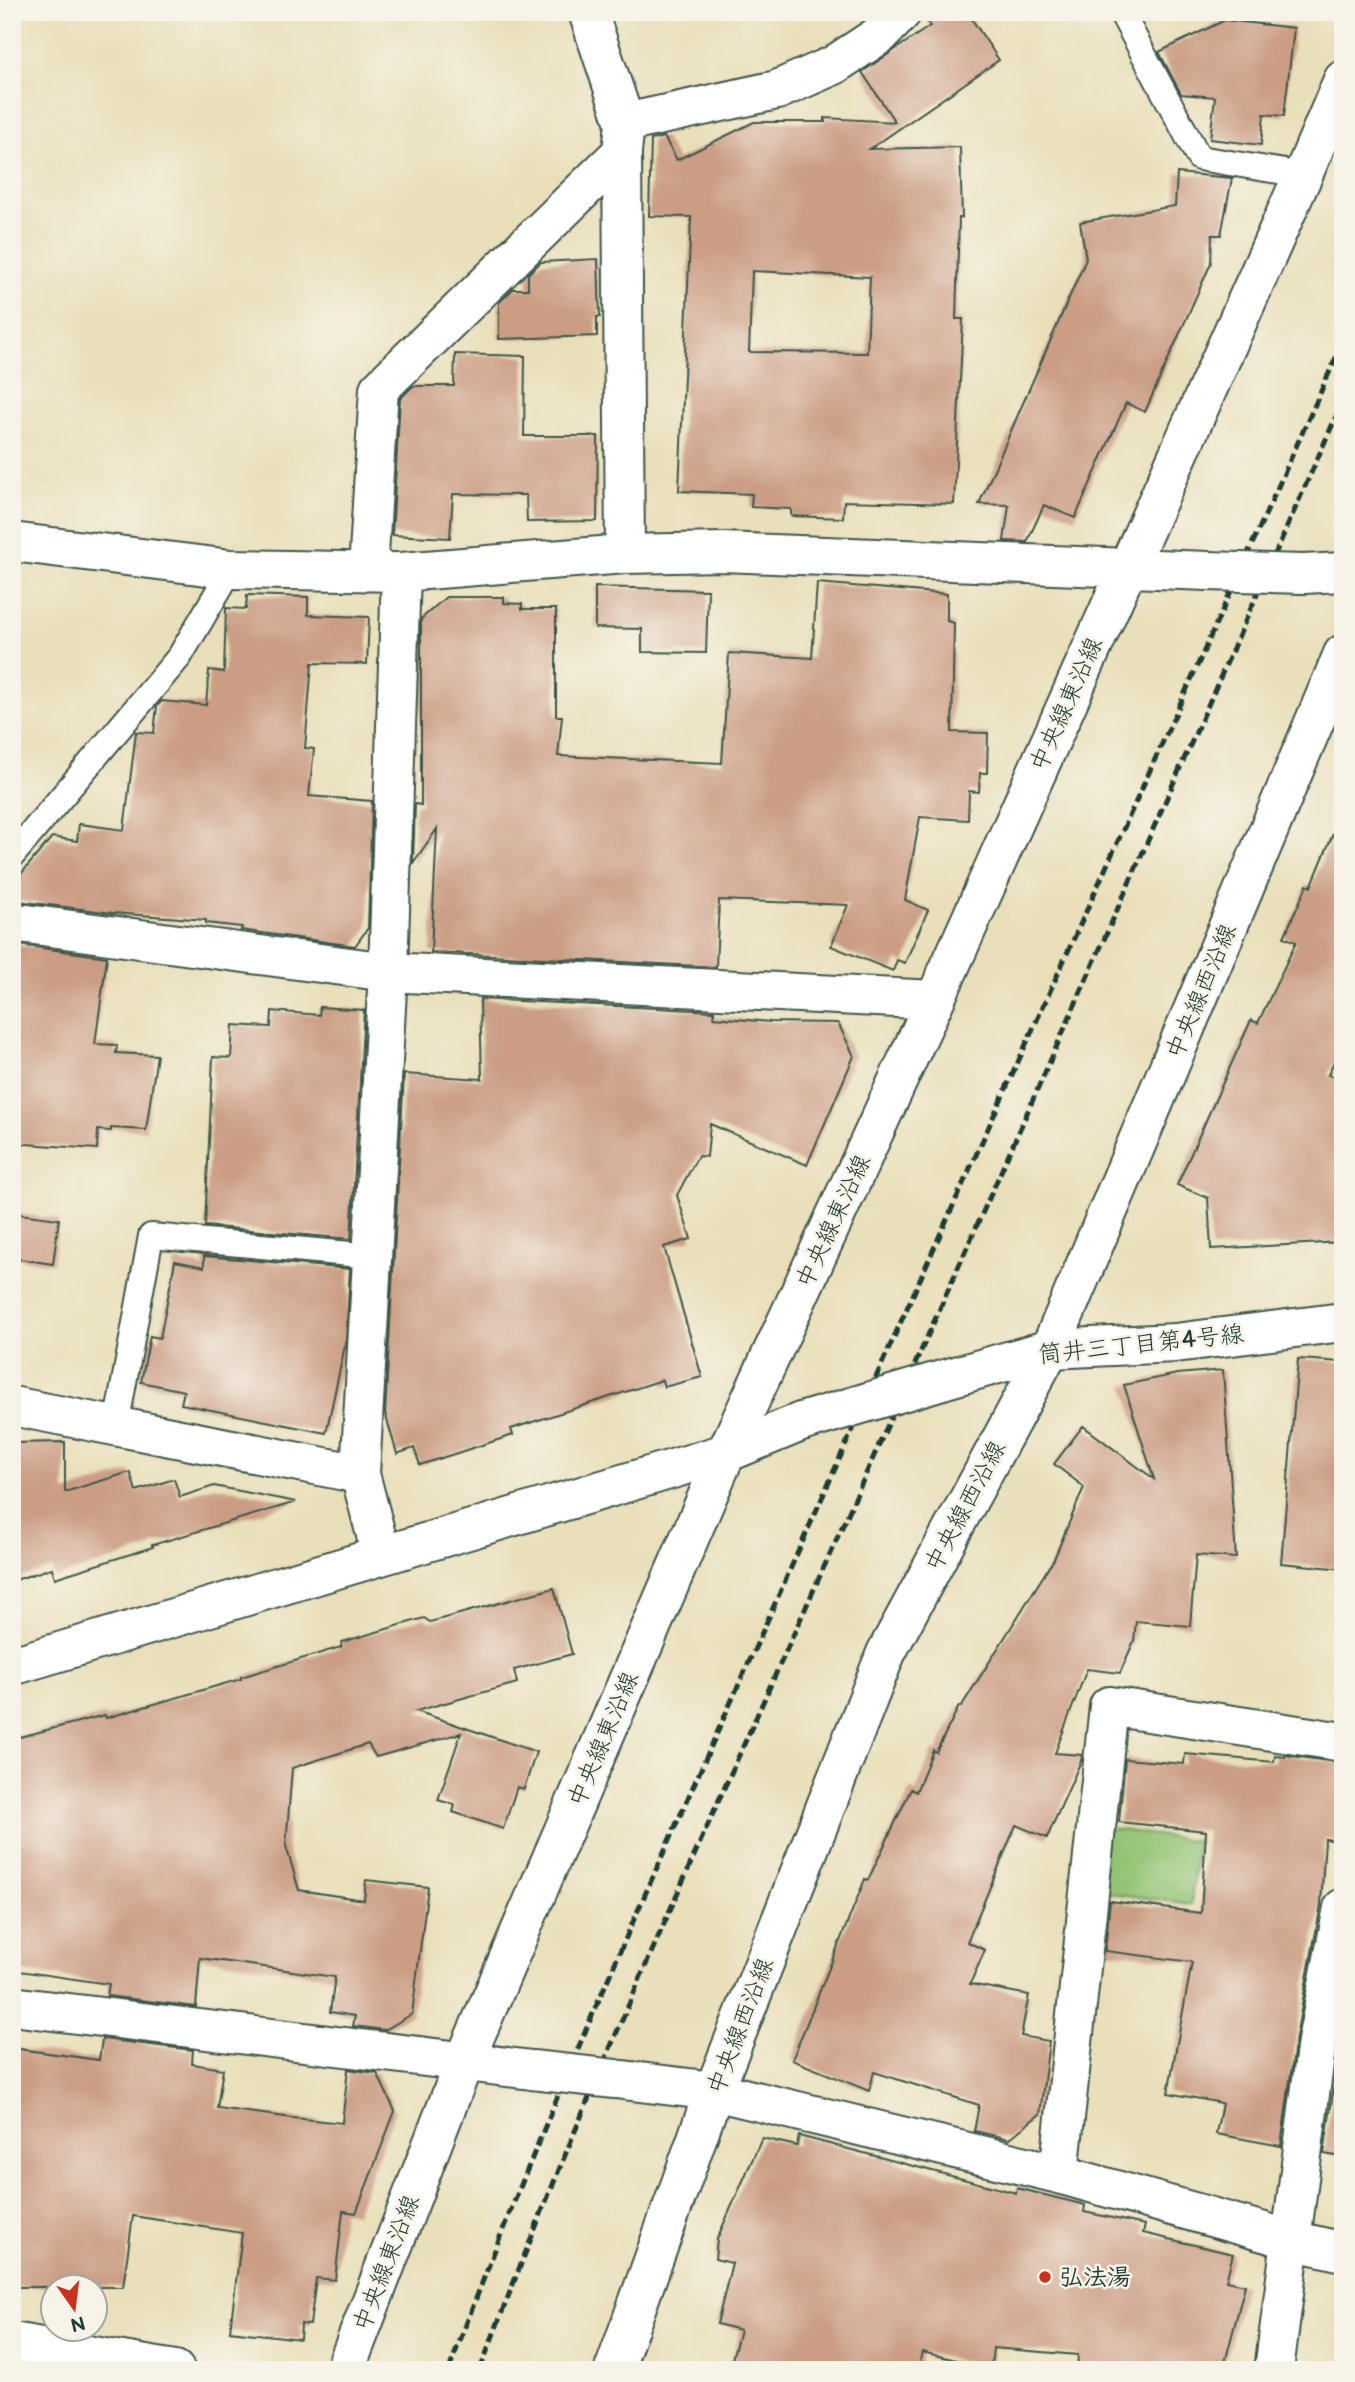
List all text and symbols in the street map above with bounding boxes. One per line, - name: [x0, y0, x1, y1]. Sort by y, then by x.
- street label: 中央線東沿線: [1024, 633, 1109, 776]
- street label: 中央線西沿線: [1160, 919, 1243, 1063]
- street label: 中央線東沿線: [790, 1150, 877, 1293]
- street label: 筒井三丁目第4号線: [1037, 1319, 1245, 1370]
- street label: 中央線西沿線: [919, 1436, 1012, 1577]
- street label: 中央線東沿線: [562, 1667, 645, 1811]
- street label: 中央線西沿線: [701, 1954, 780, 2099]
- street label: 中央線東沿線: [347, 2191, 426, 2336]
- place label: 弘法湯: [1059, 2263, 1131, 2292]
- marker: 弘法湯: [1037, 2269, 1053, 2285]
- north arrow: [38, 2274, 108, 2344]
- text: N: [68, 2310, 87, 2336]

